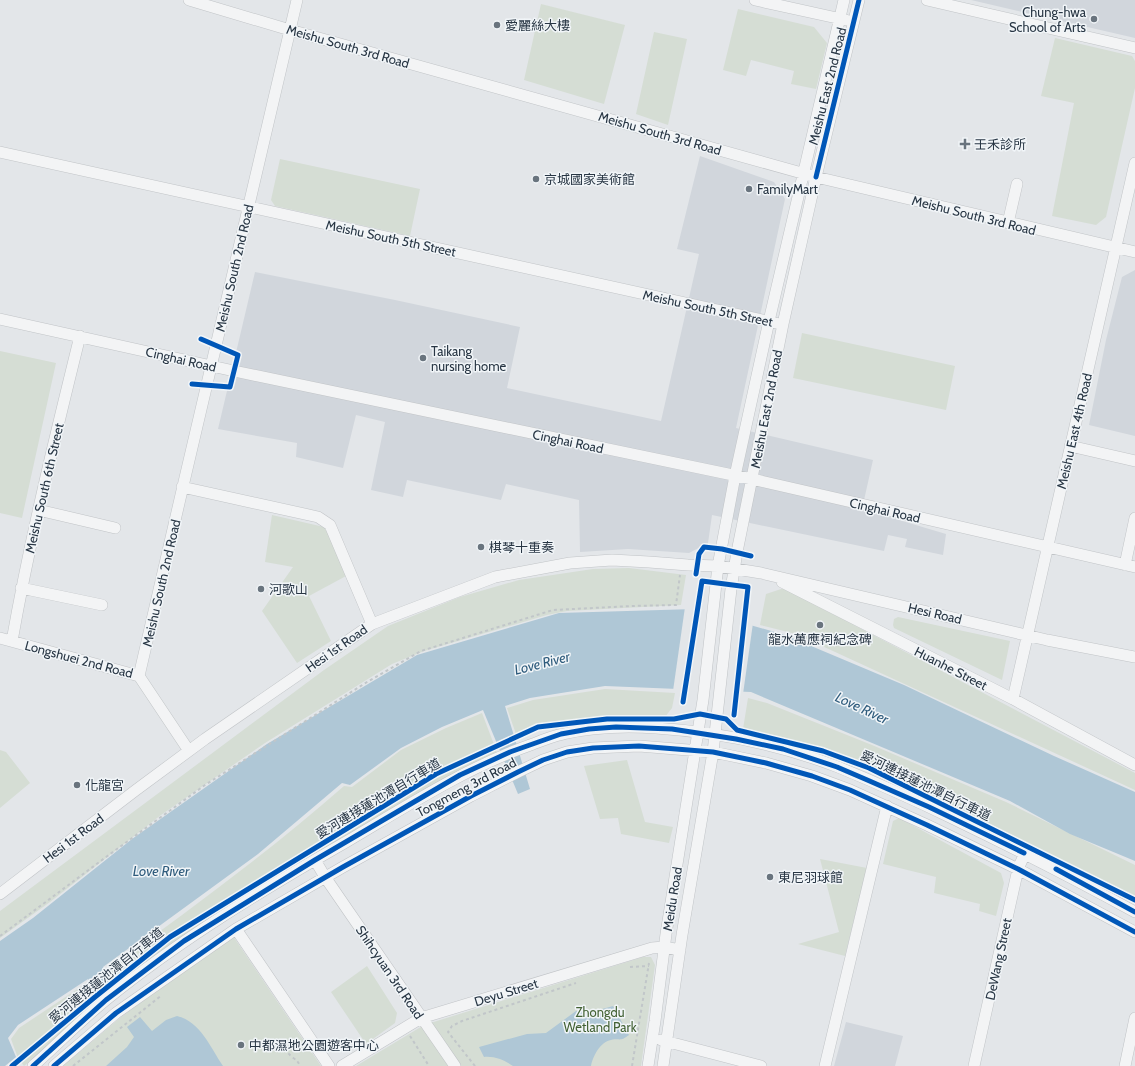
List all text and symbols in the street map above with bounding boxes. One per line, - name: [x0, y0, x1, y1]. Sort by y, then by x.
- place label: Chung-hwa School of Arts: [1009, 4, 1087, 35]
- marker: Chung-hwa School of Arts: [1089, 14, 1099, 24]
- place label: 愛麗絲大樓: [505, 17, 570, 33]
- marker: 愛麗絲大樓: [492, 20, 502, 30]
- street label: Meishu South 3rd Road: [285, 21, 411, 71]
- street label: Meishu East 2nd Road: [805, 26, 849, 146]
- street label: Meishu South 3rd Road: [597, 108, 723, 158]
- place label: 壬禾診所: [974, 136, 1026, 152]
- marker: 壬禾診所: [959, 138, 971, 150]
- place label: 京城國家美術館: [544, 171, 635, 187]
- marker: 京城國家美術館: [531, 174, 541, 184]
- place label: FamilyMart: [757, 181, 818, 197]
- marker: FamilyMart: [744, 184, 754, 194]
- street label: Meishu South 3rd Road: [910, 192, 1038, 238]
- street label: Meishu South 2nd Road: [212, 203, 256, 333]
- street label: Meishu South 5th Street: [324, 216, 458, 260]
- street label: Meishu South 5th Street: [641, 286, 775, 330]
- street label: Cinghai Road: [144, 343, 218, 375]
- place label: Taikang nursing home: [431, 343, 507, 374]
- street label: Meishu East 2nd Road: [747, 348, 785, 470]
- marker: Taikang nursing home: [418, 353, 428, 363]
- street label: Meishu East 4th Road: [1053, 372, 1095, 490]
- street label: Meishu South 6th Street: [21, 421, 67, 555]
- street label: Cinghai Road: [531, 426, 605, 456]
- street label: Cinghai Road: [848, 494, 922, 526]
- street label: Meishu South 2nd Road: [139, 518, 183, 648]
- place label: 棋琴十重奏: [489, 539, 554, 555]
- marker: 棋琴十重奏: [476, 542, 486, 552]
- place label: 河歌山: [269, 581, 308, 597]
- marker: 河歌山: [256, 584, 266, 594]
- street label: Hesi Road: [906, 599, 964, 627]
- marker: 龍水萬應祠紀念碑: [815, 620, 825, 630]
- street label: Hesi 1st Road: [302, 621, 370, 675]
- place label: 龍水萬應祠紀念碑: [768, 631, 872, 647]
- street label: Longshuei 2nd Road: [23, 637, 135, 681]
- street label: Huanhe Street: [912, 643, 991, 693]
- water label: Love River: [512, 647, 572, 679]
- water label: Love River: [833, 688, 892, 728]
- street label: 愛河連接蓮池潭自行車道: [858, 746, 994, 824]
- street label: 愛河連接蓮池潭自行車道: [313, 754, 443, 842]
- street label: Tongmeng 3rd Road: [413, 754, 519, 820]
- place label: 化龍宮: [85, 777, 124, 793]
- marker: 化龍宮: [72, 780, 82, 790]
- street label: Hesi 1st Road: [39, 810, 107, 866]
- water label: Love River: [133, 862, 190, 880]
- street label: Meidu Road: [659, 866, 685, 932]
- place label: 東尼羽球館: [778, 869, 843, 885]
- marker: 東尼羽球館: [765, 872, 775, 882]
- street label: DeWang Street: [981, 916, 1015, 1002]
- street label: Shihcyuan 3rd Road: [353, 922, 427, 1022]
- street label: 愛河連接蓮池潭自行車道: [45, 924, 167, 1026]
- street label: Deyu Street: [472, 975, 540, 1009]
- park label: Zhongdu Wetland Park: [564, 1004, 637, 1035]
- place label: 中都濕地公園遊客中心: [249, 1037, 379, 1053]
- marker: 中都濕地公園遊客中心: [236, 1040, 246, 1050]

